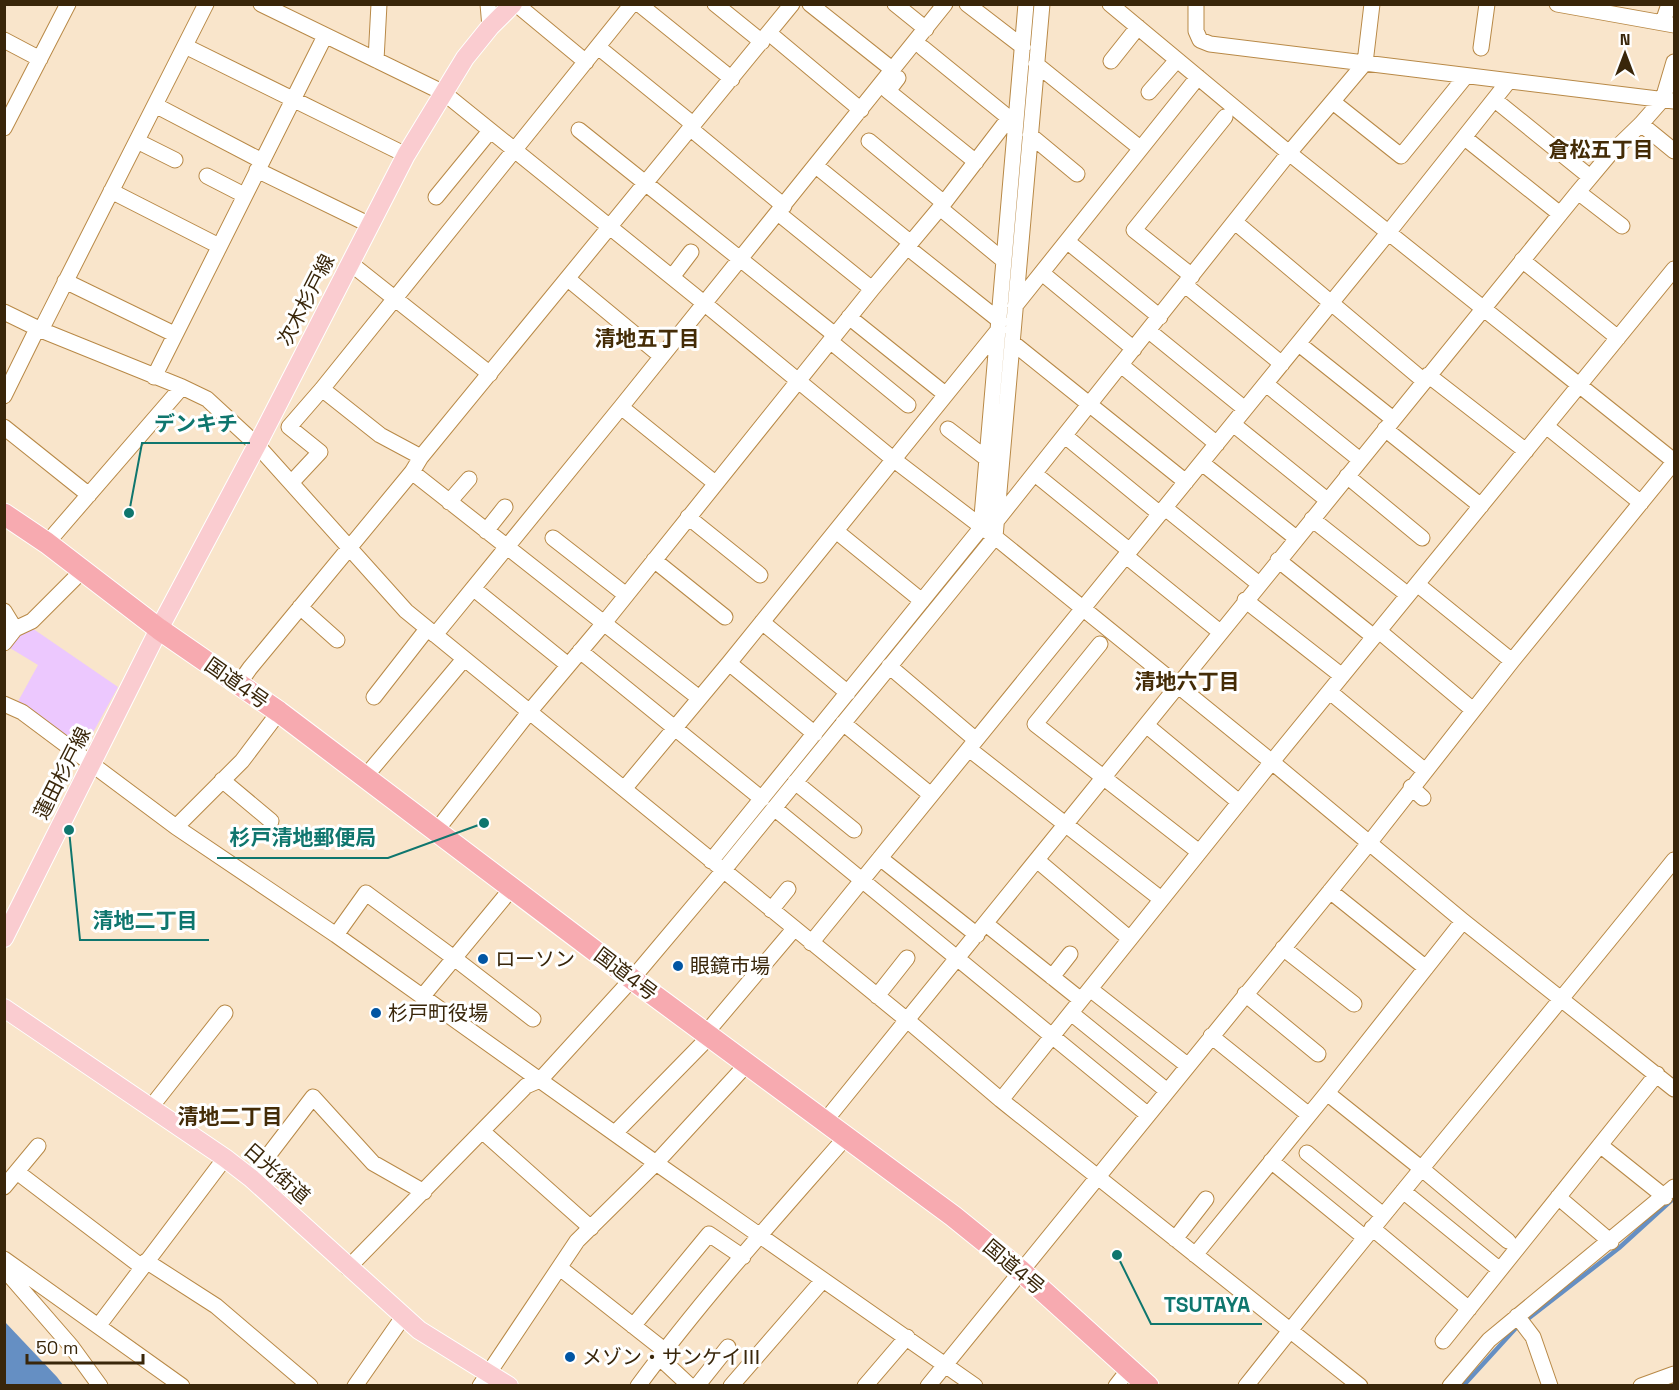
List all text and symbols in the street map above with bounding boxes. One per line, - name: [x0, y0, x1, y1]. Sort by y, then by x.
- north arrow: [1595, 24, 1655, 84]
- text: N: [1620, 29, 1630, 50]
- district label: 倉松五丁目: [1549, 136, 1654, 163]
- street label: 次木杉戸線: [272, 250, 340, 350]
- district label: 清地五丁目: [595, 325, 700, 352]
- callout: デンキチ: [142, 404, 250, 443]
- text: デンキチ: [154, 410, 238, 437]
- street label: 国道4号: [200, 652, 274, 714]
- district label: 清地六丁目: [1135, 668, 1240, 695]
- street label: 蓮田杉戸線: [28, 723, 96, 823]
- callout: 杉戸清地郵便局: [217, 819, 388, 858]
- text: 杉戸清地郵便局: [230, 824, 377, 851]
- callout: 清地二丁目: [80, 901, 209, 940]
- text: 清地二丁目: [93, 907, 198, 934]
- street label: 国道4号: [589, 942, 663, 1006]
- place label: ローソン: [495, 946, 575, 972]
- marker: ローソン: [476, 952, 490, 966]
- place label: 眼鏡市場: [690, 953, 770, 979]
- marker: 眼鏡市場: [671, 959, 685, 973]
- place label: 杉戸町役場: [388, 1000, 488, 1026]
- marker: 杉戸町役場: [369, 1006, 383, 1020]
- district label: 清地二丁目: [178, 1103, 283, 1130]
- street label: 日光街道: [238, 1137, 316, 1209]
- street label: 国道4号: [978, 1234, 1050, 1300]
- callout: TSUTAYA: [1151, 1285, 1262, 1324]
- text: TSUTAYA: [1164, 1291, 1250, 1318]
- scale bar: [27, 1327, 142, 1365]
- text: 50 m: [36, 1336, 78, 1359]
- place label: メゾン・サンケイⅢ: [582, 1344, 762, 1370]
- marker: メゾン・サンケイⅢ: [563, 1350, 577, 1364]

